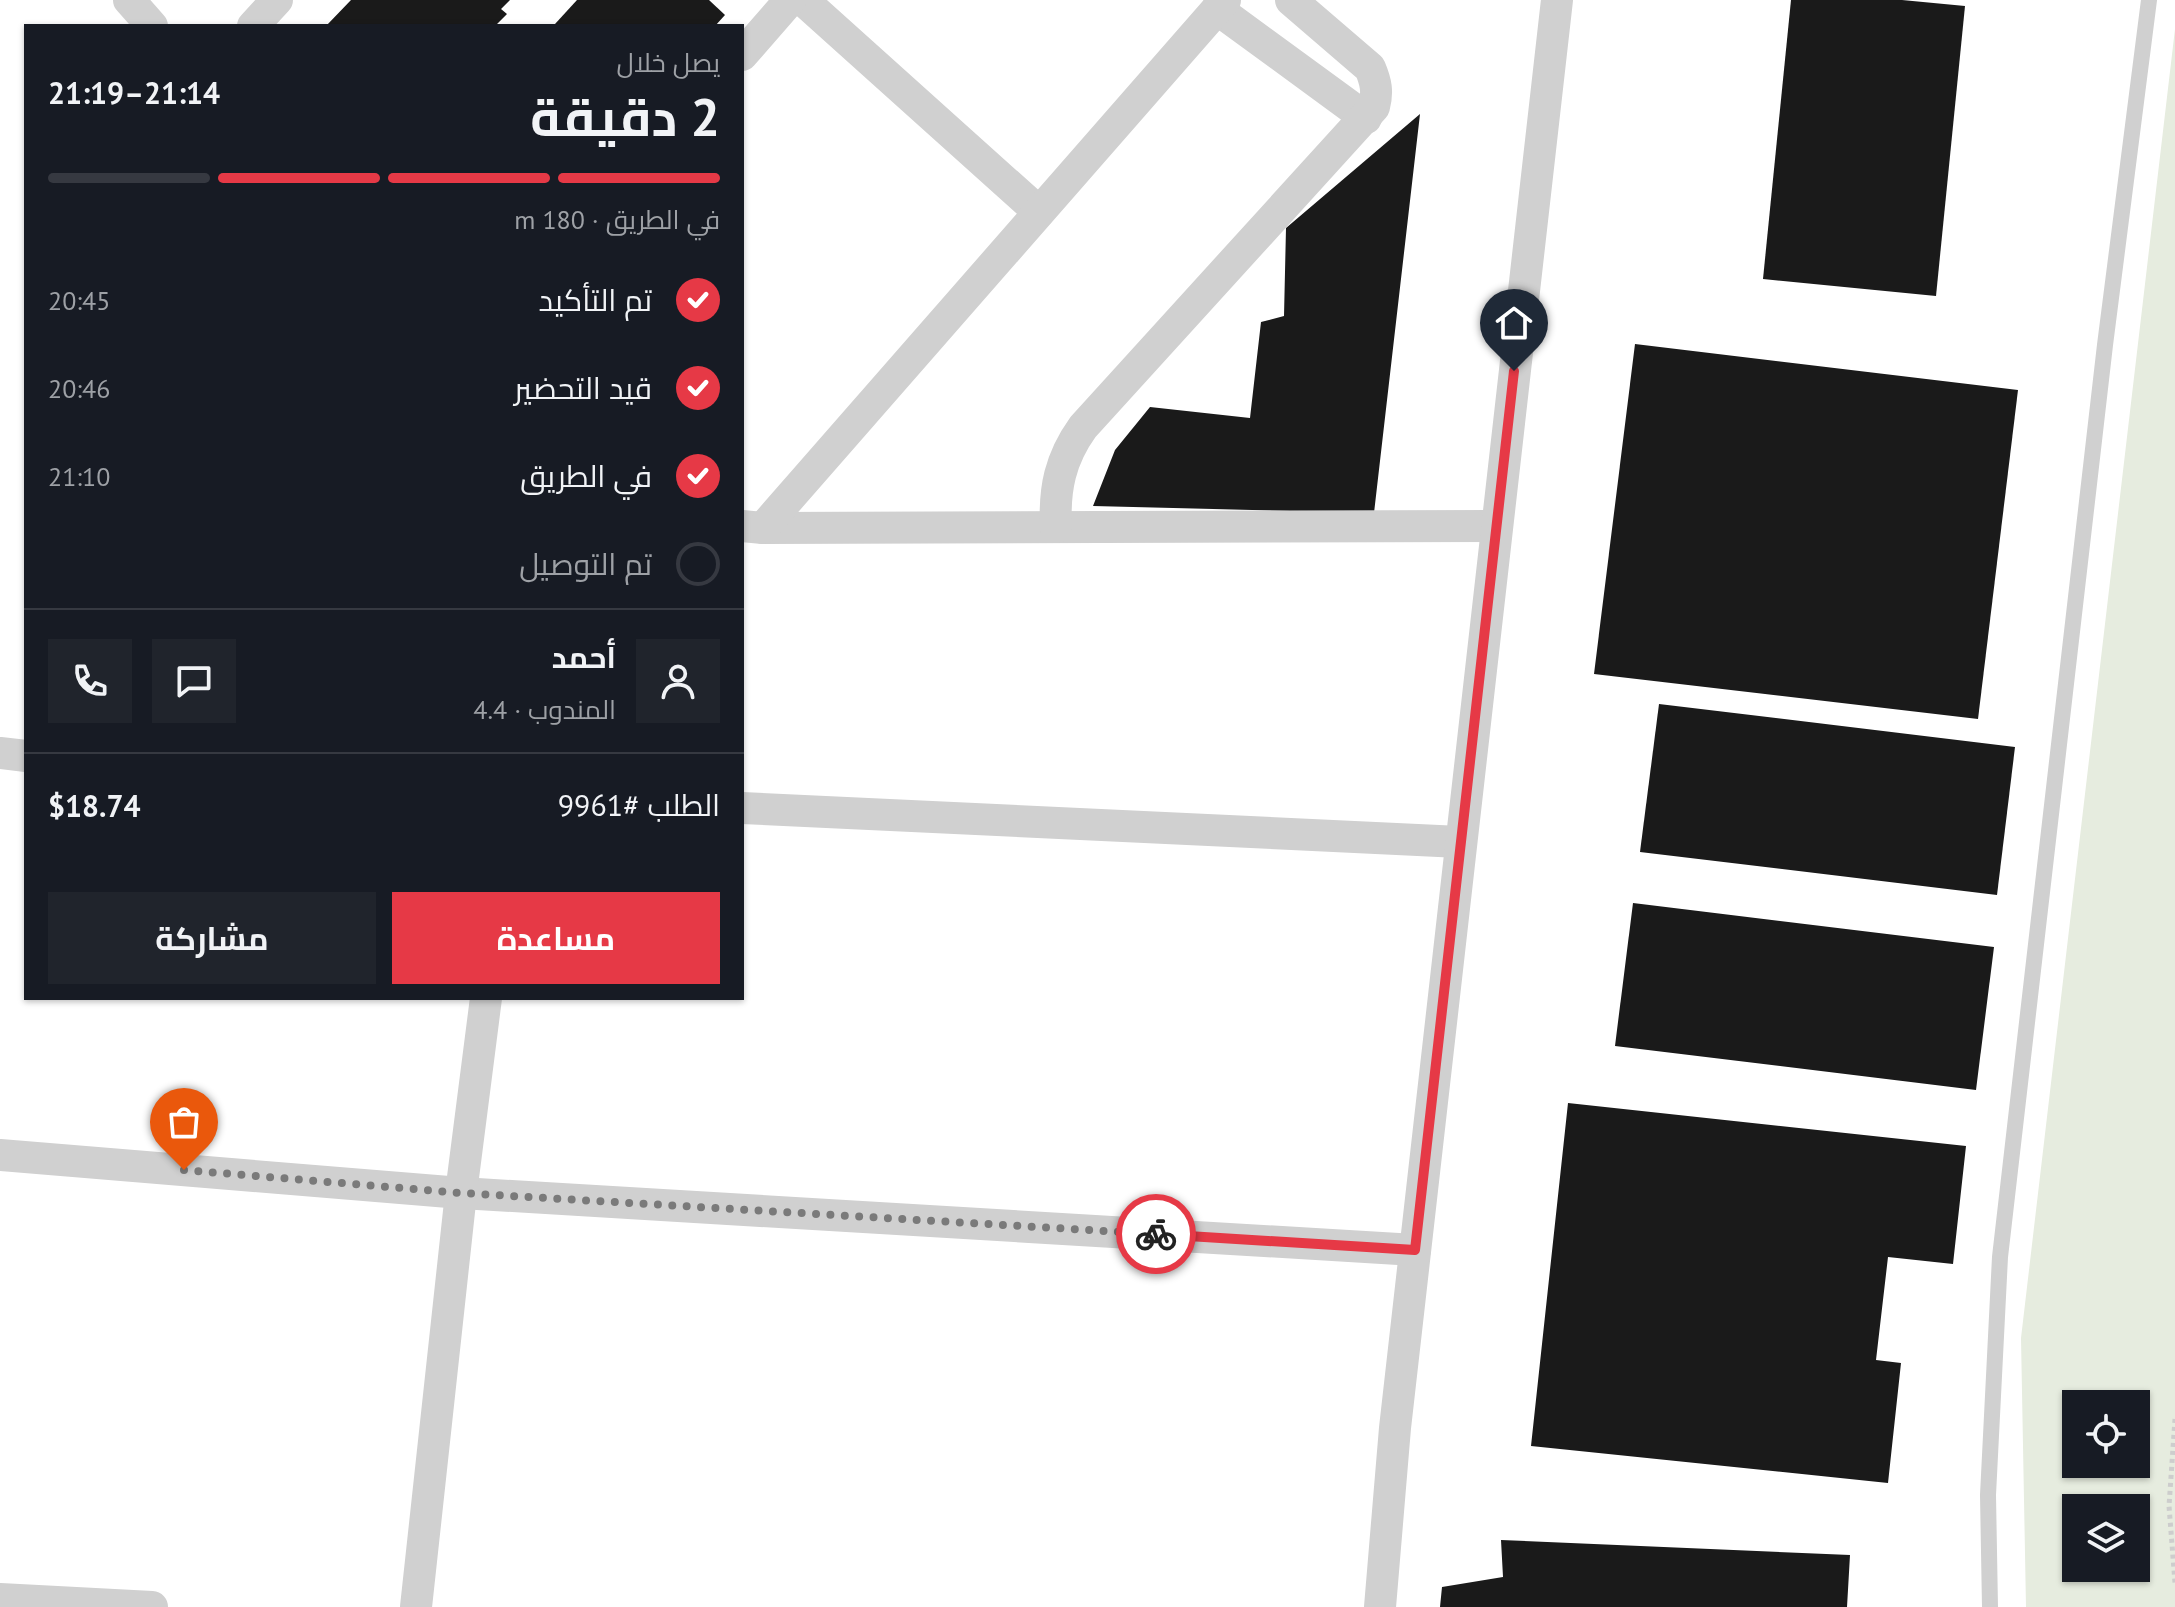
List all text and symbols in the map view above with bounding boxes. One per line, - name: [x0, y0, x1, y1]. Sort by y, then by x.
- text: يصل خلال: [617, 46, 720, 79]
- text: 21:14–21:19: [48, 73, 220, 112]
- text: 2 دقيقة: [530, 83, 720, 150]
- text: في الطريق · 180 m: [514, 203, 720, 236]
- icon: check: [676, 278, 720, 322]
- text: تم التأكيد: [539, 280, 652, 319]
- text: 20:45: [48, 284, 110, 317]
- pin: [1480, 289, 1548, 371]
- icon: home: [1492, 301, 1536, 345]
- icon: check: [676, 366, 720, 410]
- text: قيد التحضير: [514, 368, 652, 407]
- text: 20:46: [48, 372, 110, 405]
- icon: check: [676, 454, 720, 498]
- text: في الطريق: [520, 456, 652, 495]
- text: 21:10: [48, 460, 110, 493]
- text: تم التوصيل: [519, 544, 652, 583]
- text: أحمد: [552, 637, 616, 676]
- button: phone: [48, 639, 132, 723]
- button: chat: [152, 639, 236, 723]
- button: person: [636, 639, 720, 723]
- text: المندوب · 4.4: [473, 693, 616, 726]
- text: الطلب #9961: [558, 785, 720, 824]
- text: $18.74: [48, 786, 140, 825]
- button: مشاركة: [48, 892, 376, 984]
- button: مساعدة: [392, 892, 720, 984]
- pin: [150, 1088, 218, 1170]
- icon: bag: [162, 1100, 206, 1144]
- courier: [1116, 1194, 1196, 1274]
- icon: bike: [1134, 1212, 1178, 1256]
- map controls: [2062, 1390, 2150, 1582]
- button: locate: [2062, 1390, 2150, 1478]
- button: layers: [2062, 1494, 2150, 1582]

